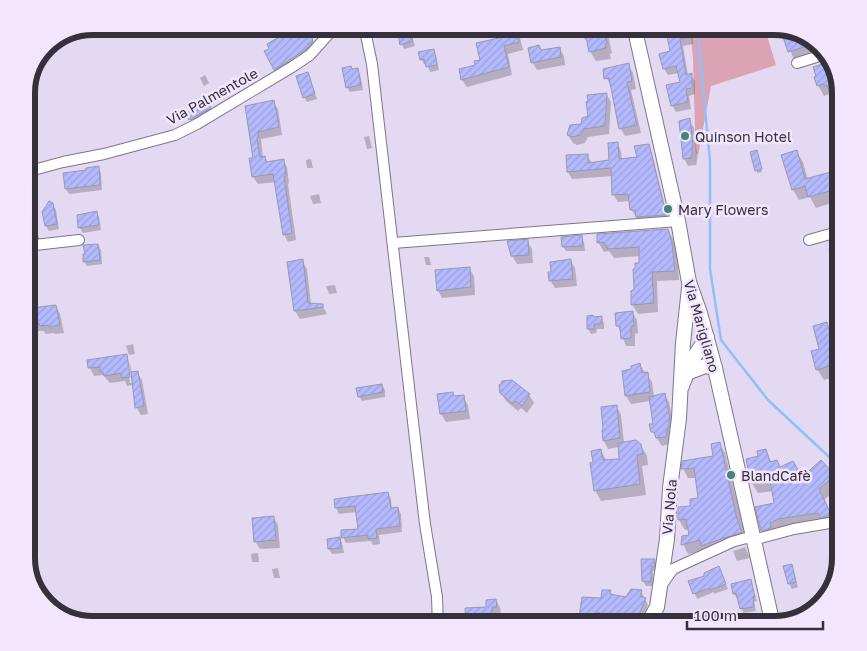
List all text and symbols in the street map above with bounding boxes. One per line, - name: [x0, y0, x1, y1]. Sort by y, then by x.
- street label: Via Palmentole: [164, 64, 260, 128]
- place label: Quinson Hotel: [695, 128, 791, 145]
- marker: Quinson Hotel: [679, 130, 691, 142]
- place label: Mary Flowers: [678, 201, 768, 218]
- marker: Mary Flowers: [662, 203, 674, 215]
- street label: Via Marigliano: [681, 278, 723, 374]
- place label: BlandCafè: [741, 467, 811, 484]
- marker: BlandCafè: [725, 469, 737, 481]
- street label: Via Nola: [658, 478, 680, 536]
- scale bar: [687, 598, 823, 630]
- text: 100 m: [694, 606, 737, 624]

